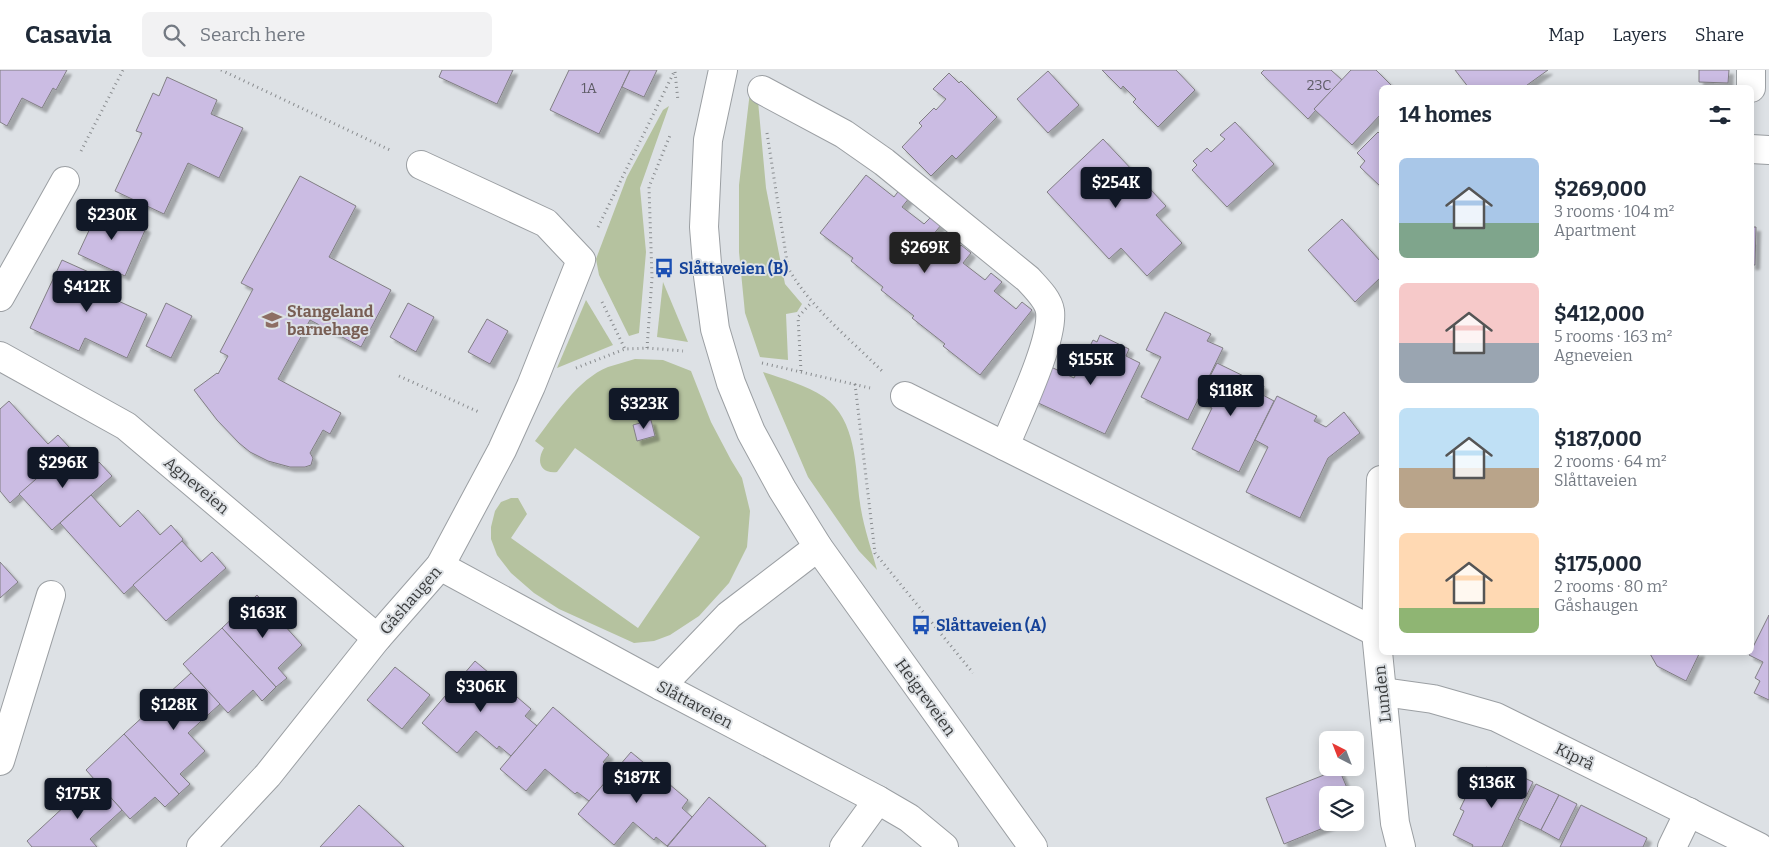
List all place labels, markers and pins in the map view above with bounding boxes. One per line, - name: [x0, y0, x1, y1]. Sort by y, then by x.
- pin: $254K: [1081, 166, 1151, 209]
- pin: $230K: [77, 198, 147, 241]
- pin: $269K: [890, 232, 960, 274]
- bus stop icon: Slåttaveien (B): [653, 257, 675, 279]
- place label: Slåttaveien (B): [679, 259, 788, 278]
- pin: $412K: [52, 270, 122, 313]
- place label: Stangeland barnehage: [287, 302, 374, 339]
- school or university icon: Stangeland barnehage: [261, 309, 283, 331]
- pin: $155K: [1056, 344, 1126, 386]
- pin: $118K: [1196, 374, 1266, 417]
- pin: $323K: [609, 388, 679, 430]
- pin: $296K: [28, 446, 98, 489]
- pin: $163K: [228, 596, 298, 639]
- bus stop icon: Slåttaveien (A): [910, 614, 932, 636]
- place label: Slåttaveien (A): [936, 616, 1046, 635]
- pin: $306K: [446, 670, 516, 713]
- pin: $128K: [139, 688, 209, 731]
- pin: $187K: [602, 762, 672, 804]
- pin: $136K: [1457, 766, 1527, 809]
- pin: $175K: [43, 778, 113, 820]

